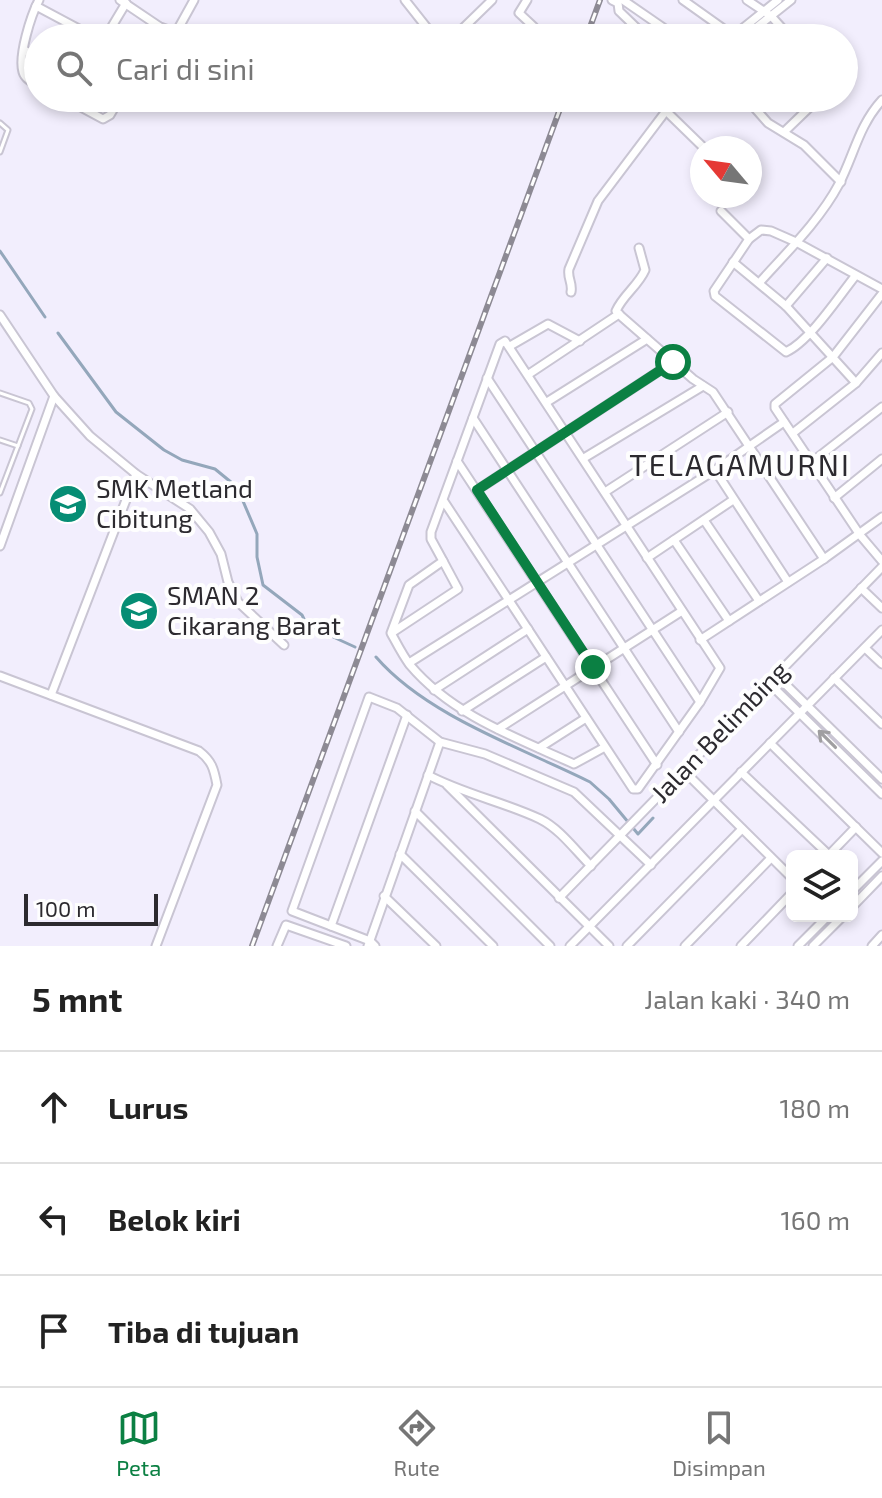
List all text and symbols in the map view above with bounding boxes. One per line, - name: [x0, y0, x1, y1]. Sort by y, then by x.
- search box: [24, 24, 858, 112]
- icon: search: [52, 46, 96, 90]
- text: Cari di sini: [116, 50, 255, 86]
- north arrow: [690, 136, 762, 208]
- route start: [655, 344, 691, 380]
- district label: TELAGAMURNI: [629, 446, 851, 482]
- place label: SMK Metland Cibitung: [96, 472, 253, 533]
- school or university icon: SMK Metland Cibitung: [47, 483, 89, 525]
- place label: SMAN 2 Cikarang Barat: [167, 579, 341, 640]
- school or university icon: SMAN 2 Cikarang Barat: [118, 590, 160, 632]
- route end: [575, 649, 611, 685]
- street label: Jalan Belimbing: [644, 654, 794, 808]
- one-way arrow: [817, 730, 837, 750]
- map controls: [786, 850, 858, 922]
- button: layers: [786, 850, 858, 922]
- scale bar: [24, 890, 158, 926]
- text: 100 m: [36, 895, 95, 921]
- text: 5 mnt: [32, 978, 122, 1019]
- text: Jalan kaki · 340 m: [644, 983, 850, 1014]
- icon: ahead: [32, 1085, 76, 1129]
- text: Lurus: [108, 1089, 188, 1125]
- text: 180 m: [780, 1092, 850, 1123]
- icon: left: [32, 1197, 76, 1241]
- text: Belok kiri: [108, 1201, 241, 1237]
- text: 160 m: [781, 1204, 850, 1235]
- icon: arrive: [32, 1309, 76, 1353]
- text: Tiba di tujuan: [108, 1313, 299, 1349]
- tab: Peta: [116, 1406, 161, 1480]
- tab: Rute: [394, 1406, 440, 1480]
- tab: Disimpan: [672, 1406, 766, 1480]

